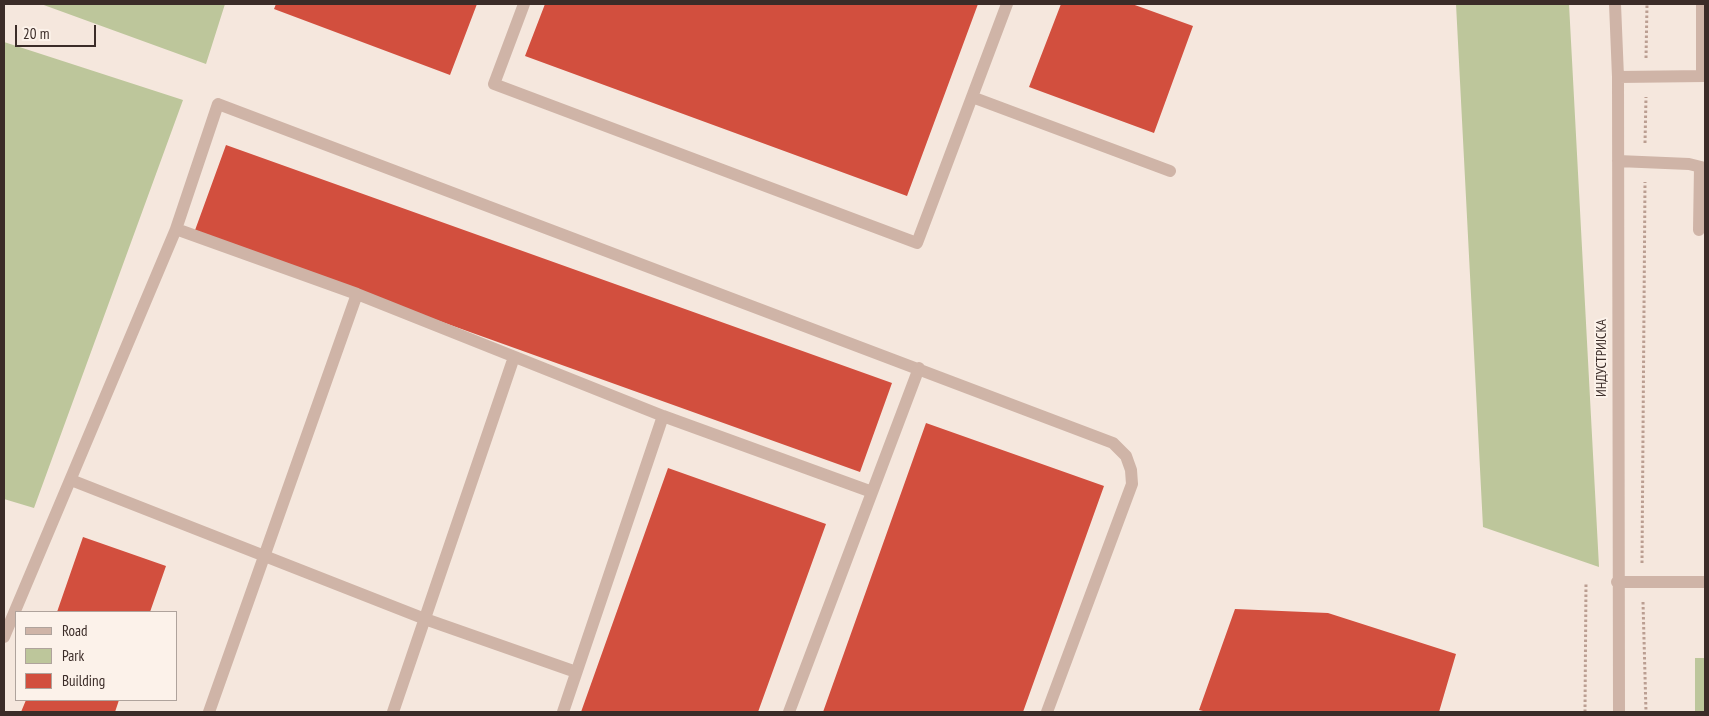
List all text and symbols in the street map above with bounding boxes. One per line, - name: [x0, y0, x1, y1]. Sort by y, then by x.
- scale bar: [18, 15, 99, 47]
- text: 20 m: [23, 24, 49, 43]
- street label: ИНДУСТРИЈСКА: [1594, 319, 1610, 397]
- legend: [15, 611, 178, 701]
- text: Road: [62, 621, 88, 640]
- text: Park: [62, 646, 84, 665]
- text: Building: [62, 671, 105, 690]

